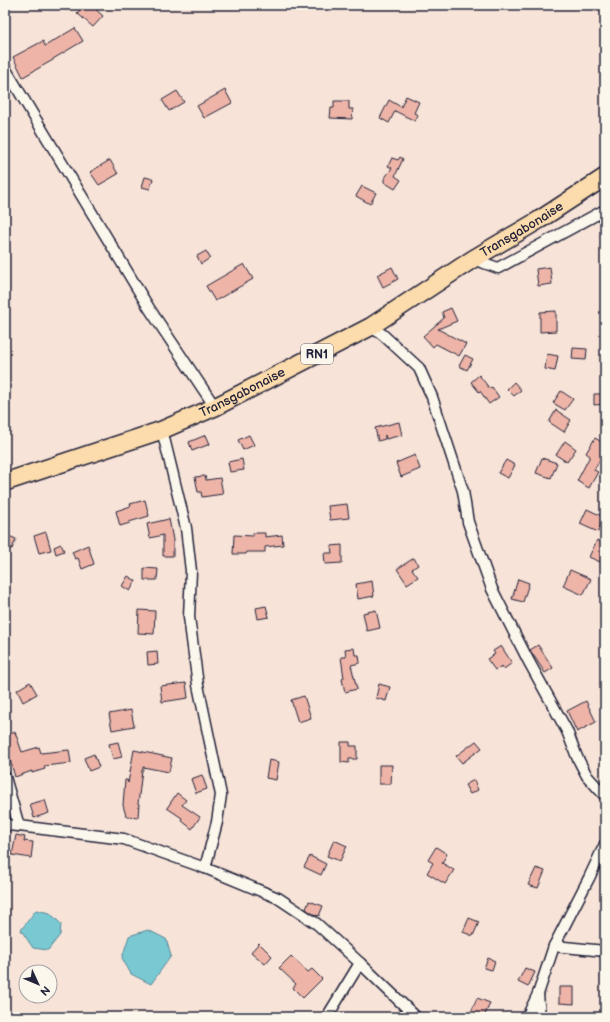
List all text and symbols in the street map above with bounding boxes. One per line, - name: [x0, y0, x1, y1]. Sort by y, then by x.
- street label: Transgabonaise: [477, 198, 567, 261]
- road number: RN1: [301, 344, 333, 364]
- street label: Transgabonaise: [197, 364, 288, 421]
- north arrow: [18, 964, 58, 1004]
- text: N: [37, 983, 52, 998]

